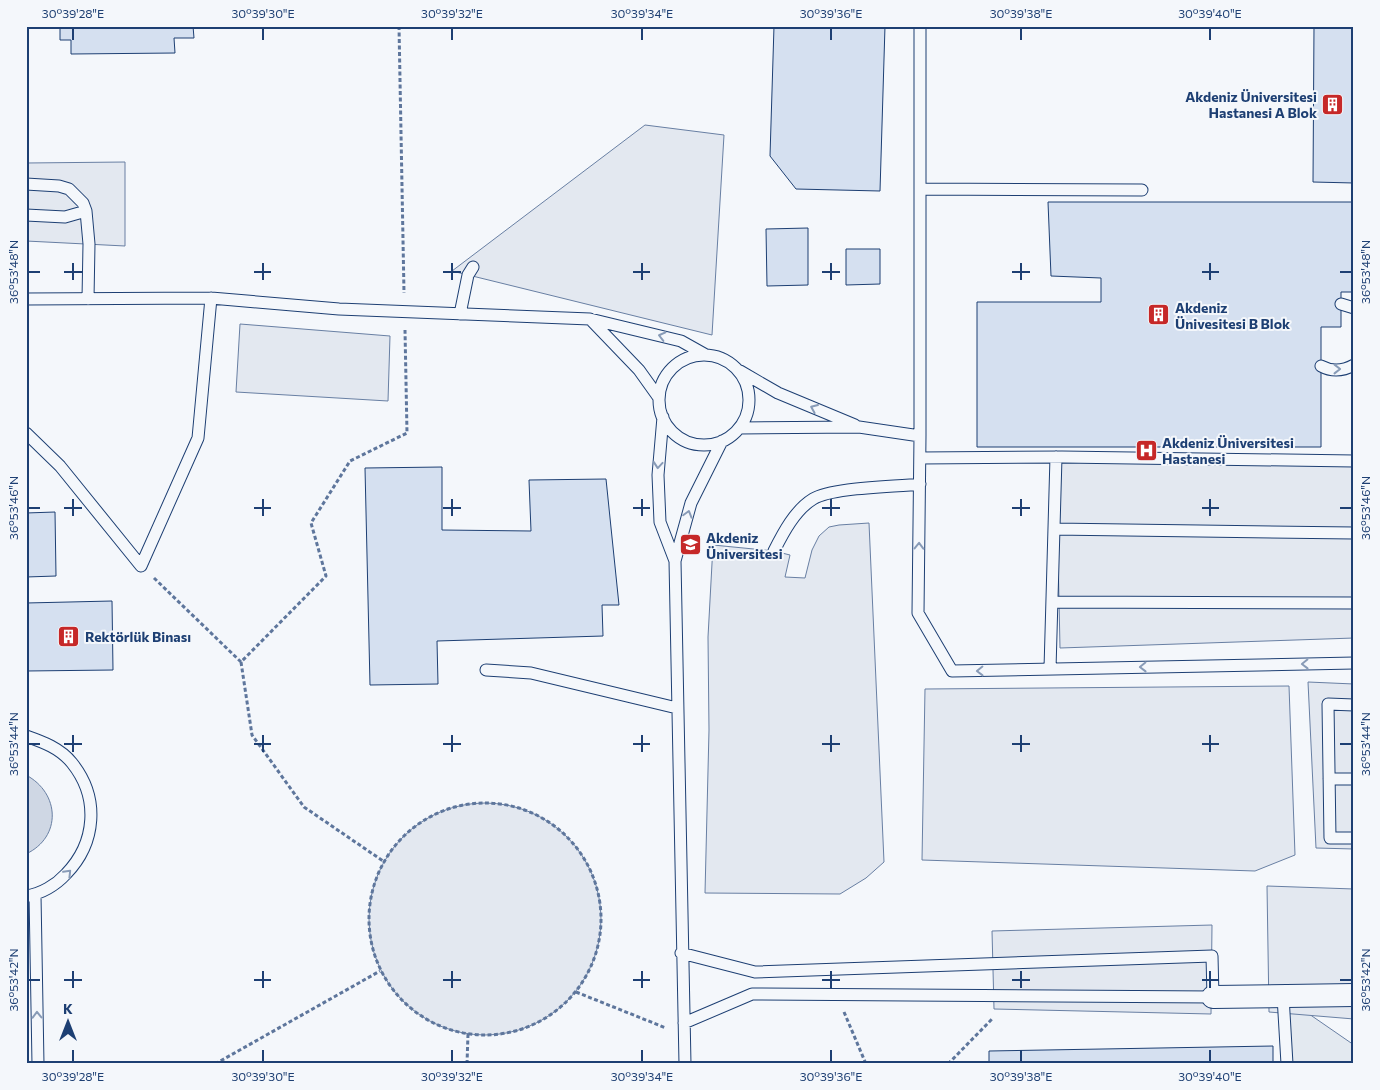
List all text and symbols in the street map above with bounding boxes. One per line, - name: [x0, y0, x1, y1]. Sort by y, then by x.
- text: 30°39'28"E: [42, 6, 104, 20]
- text: 30°39'30"E: [231, 6, 295, 20]
- text: 30°39'32"E: [421, 6, 483, 20]
- text: 30°39'34"E: [611, 6, 673, 20]
- text: 30°39'36"E: [800, 6, 862, 20]
- text: 30°39'38"E: [990, 6, 1052, 20]
- text: 30°39'40"E: [1178, 6, 1242, 20]
- place label: Akdeniz Üniversitesi Hastanesi A Blok: [1185, 88, 1317, 121]
- building icon: Akdeniz Üniversitesi Hastanesi A Blok: [1321, 92, 1345, 116]
- text: 36°53'48"N: [6, 240, 20, 304]
- text: 36°53'48"N: [1358, 240, 1372, 304]
- place label: Akdeniz Ünivesitesi B Blok: [1175, 299, 1290, 332]
- building icon: Akdeniz Ünivesitesi B Blok: [1147, 303, 1171, 327]
- one-way arrow: [657, 331, 666, 342]
- one-way arrow: [1334, 364, 1342, 374]
- one-way arrow: [810, 403, 819, 414]
- place label: Akdeniz Üniversitesi Hastanesi: [1162, 434, 1294, 467]
- hospital icon: Akdeniz Üniversitesi Hastanesi: [1134, 438, 1158, 462]
- one-way arrow: [653, 462, 664, 470]
- text: 36°53'46"N: [6, 476, 20, 540]
- text: 36°53'46"N: [1358, 476, 1372, 540]
- one-way arrow: [682, 509, 693, 518]
- place label: Akdeniz Üniversitesi: [706, 529, 783, 562]
- school or university icon: Akdeniz Üniversitesi: [678, 533, 702, 557]
- one-way arrow: [914, 542, 924, 550]
- building icon: Rektörlük Binası: [57, 624, 81, 648]
- place label: Rektörlük Binası: [85, 628, 191, 645]
- one-way arrow: [1301, 658, 1309, 669]
- one-way arrow: [1138, 662, 1146, 672]
- one-way arrow: [976, 665, 984, 676]
- text: 36°53'44"N: [6, 712, 20, 776]
- text: 36°53'44"N: [1358, 712, 1372, 776]
- one-way arrow: [62, 869, 71, 878]
- text: 36°53'42"N: [6, 948, 20, 1012]
- text: 36°53'42"N: [1358, 948, 1372, 1012]
- north arrow: [42, 998, 92, 1048]
- text: K: [63, 1000, 73, 1017]
- one-way arrow: [32, 1011, 42, 1018]
- text: 30°39'28"E: [42, 1069, 104, 1083]
- text: 30°39'30"E: [231, 1069, 295, 1083]
- text: 30°39'32"E: [421, 1069, 483, 1083]
- text: 30°39'34"E: [611, 1069, 673, 1083]
- text: 30°39'36"E: [800, 1069, 862, 1083]
- text: 30°39'38"E: [990, 1069, 1052, 1083]
- text: 30°39'40"E: [1178, 1069, 1242, 1083]

